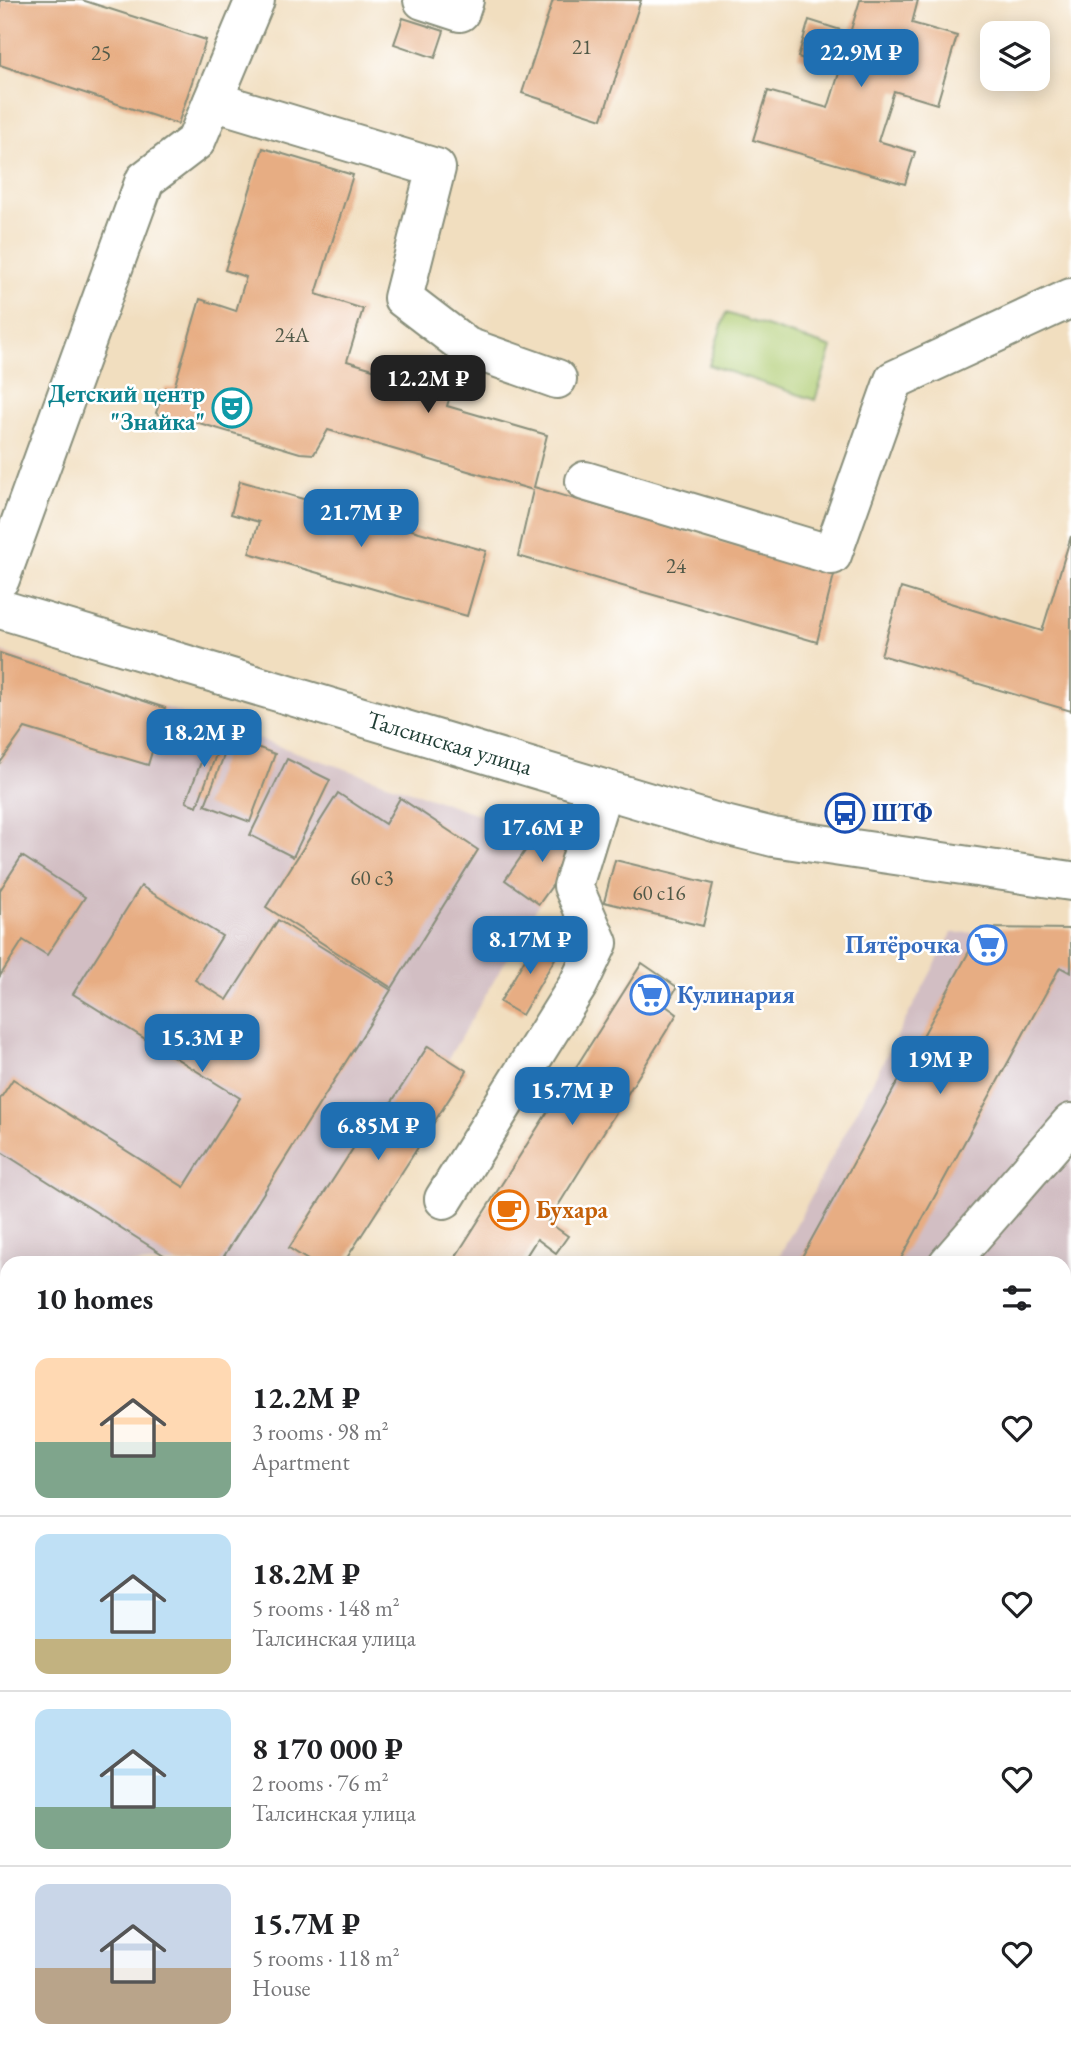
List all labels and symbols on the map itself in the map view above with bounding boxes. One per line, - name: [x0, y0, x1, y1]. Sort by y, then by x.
- pin: 22.9M ₽: [796, 29, 926, 89]
- house number: 21: [572, 33, 592, 60]
- house number: 25: [91, 39, 111, 66]
- house number: 24А: [275, 321, 310, 348]
- pin: 12.2M ₽: [363, 356, 493, 415]
- place label: Детский центр "Знайка": [48, 378, 205, 437]
- theatre icon: Детский центр "Знайка": [211, 387, 253, 429]
- pin: 21.7M ₽: [296, 490, 426, 549]
- house number: 24: [666, 552, 687, 579]
- street label: Талсинская улица: [363, 703, 536, 782]
- pin: 18.2M ₽: [139, 710, 269, 769]
- bus stop icon: ШТФ: [824, 792, 866, 834]
- place label: ШТФ: [872, 797, 932, 828]
- pin: 17.6M ₽: [477, 804, 607, 864]
- house number: 60 с3: [351, 864, 394, 891]
- house number: 60 с16: [632, 879, 686, 906]
- pin: 8.17M ₽: [465, 916, 595, 976]
- supermarket icon: Пятёрочка: [966, 924, 1008, 966]
- place label: Пятёрочка: [845, 929, 960, 960]
- supermarket icon: Кулинария: [629, 974, 671, 1016]
- place label: Кулинария: [677, 979, 795, 1011]
- pin: 15.3M ₽: [137, 1014, 267, 1074]
- pin: 19M ₽: [891, 1036, 989, 1096]
- pin: 15.7M ₽: [507, 1068, 637, 1127]
- pin: 6.85M ₽: [313, 1102, 443, 1162]
- cafe icon: Бухара: [488, 1189, 530, 1231]
- place label: Бухара: [536, 1194, 609, 1226]

